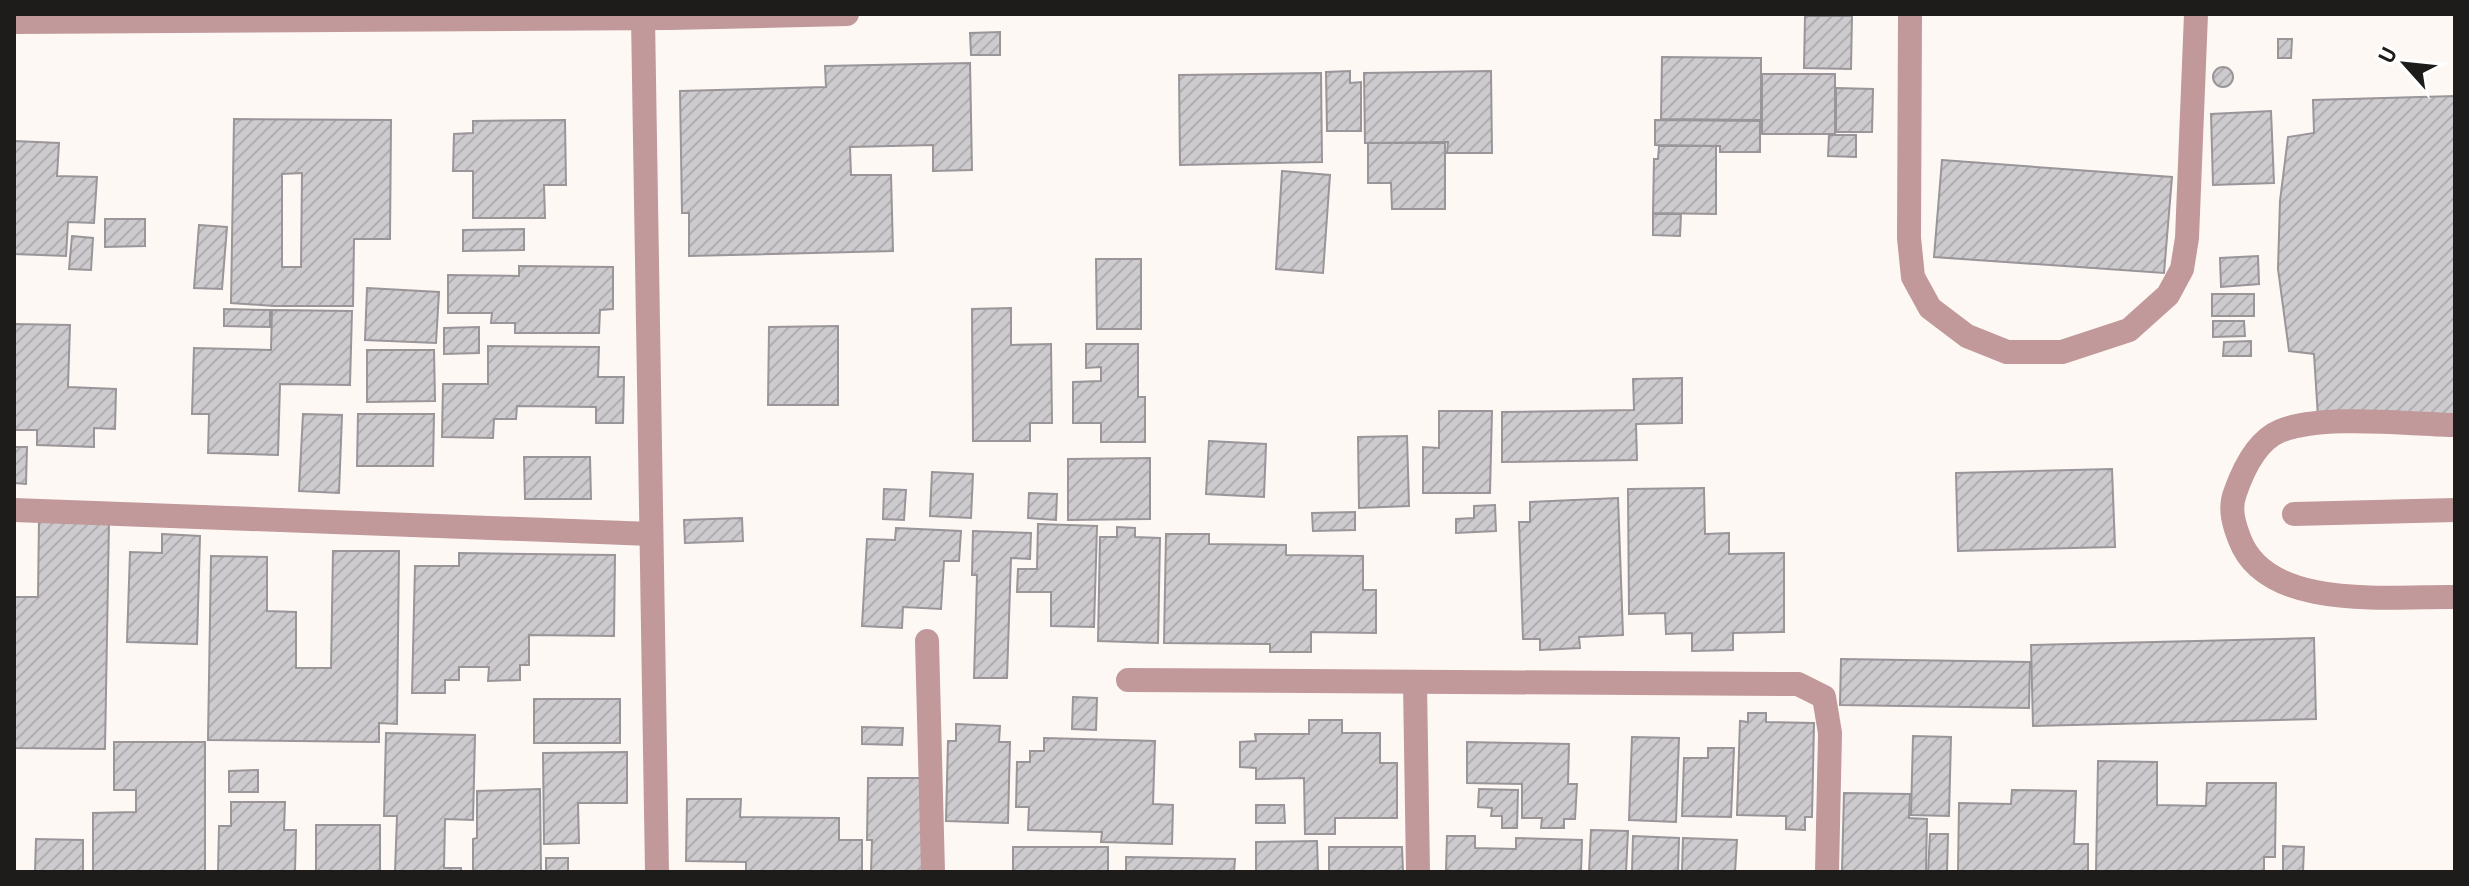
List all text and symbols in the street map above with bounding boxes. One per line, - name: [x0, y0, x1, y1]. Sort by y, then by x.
- north arrow: [2365, 24, 2445, 104]
- text: U: [2372, 42, 2403, 67]

